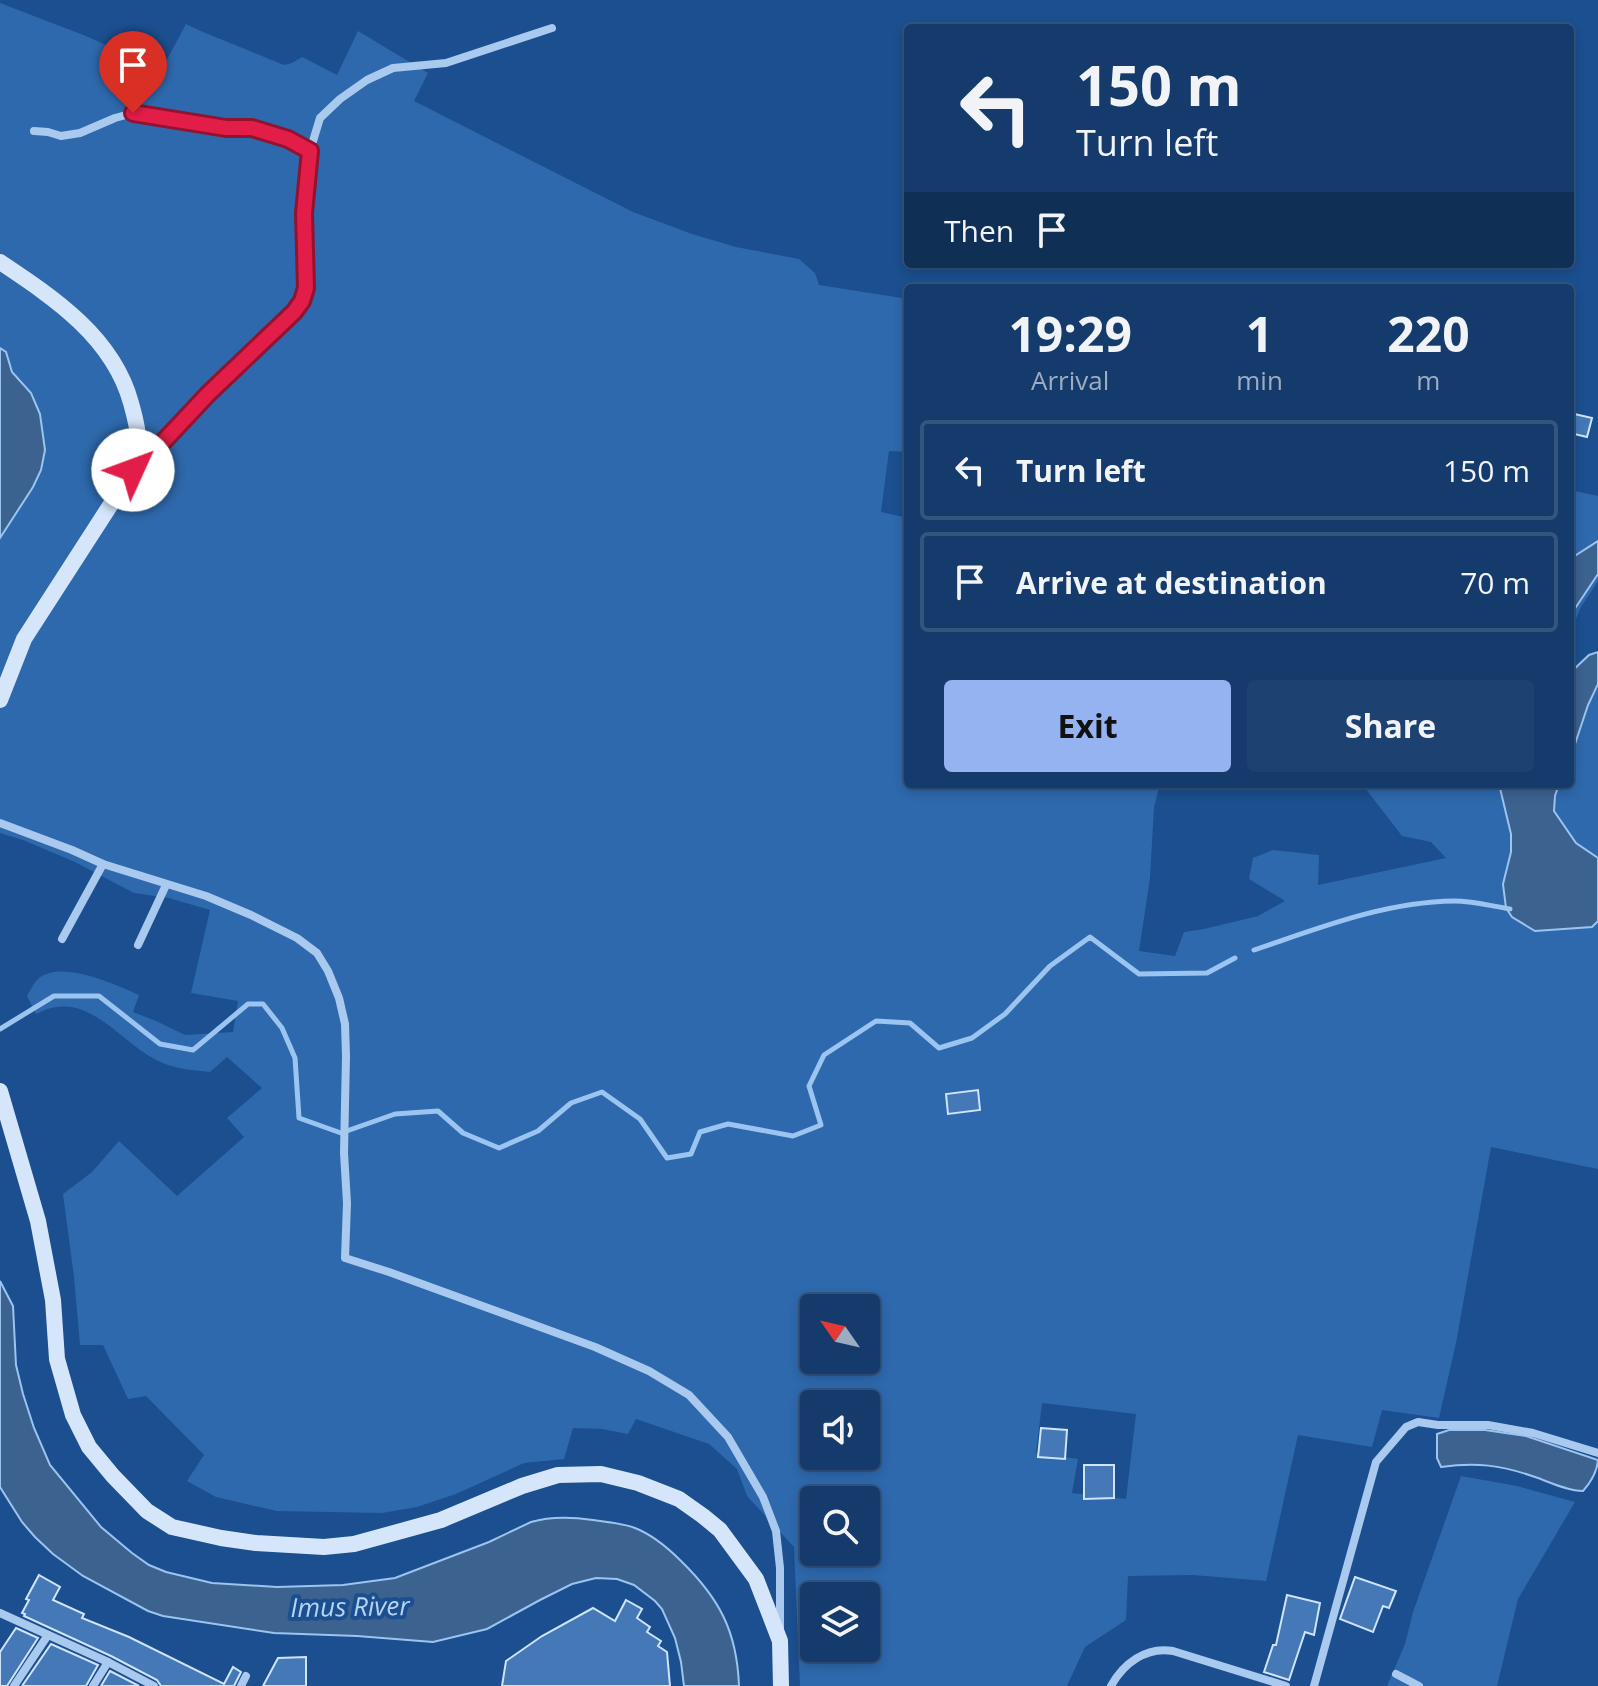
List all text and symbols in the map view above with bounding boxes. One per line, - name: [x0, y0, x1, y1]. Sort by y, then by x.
- pin: [99, 31, 167, 113]
- icon: arrive: [111, 43, 155, 87]
- text: 150 m: [1076, 46, 1242, 122]
- icon: left: [944, 56, 1048, 160]
- text: Turn left: [1076, 118, 1218, 167]
- icon: arrive: [1030, 208, 1074, 252]
- text: Then: [944, 210, 1014, 251]
- text: 19:29: [1008, 301, 1132, 366]
- text: 1: [1246, 301, 1273, 366]
- text: 220: [1387, 301, 1470, 366]
- text: Arrival: [1031, 362, 1109, 398]
- text: min: [1236, 362, 1283, 398]
- text: m: [1416, 362, 1440, 398]
- position arrow: [91, 428, 175, 512]
- icon: left: [948, 448, 992, 492]
- text: Turn left: [1016, 450, 1146, 491]
- text: 150 m: [1443, 450, 1530, 491]
- icon: arrive: [948, 560, 992, 604]
- text: Arrive at destination: [1016, 562, 1327, 603]
- text: 70 m: [1460, 562, 1530, 603]
- button: Exit: [944, 680, 1231, 772]
- button: Share: [1247, 680, 1534, 772]
- north arrow: [800, 1294, 880, 1374]
- map controls: [800, 1294, 880, 1662]
- button: sound: [800, 1390, 880, 1470]
- button: search: [800, 1486, 880, 1566]
- button: layers: [800, 1582, 880, 1662]
- water label: Imus River: [290, 1587, 412, 1625]

